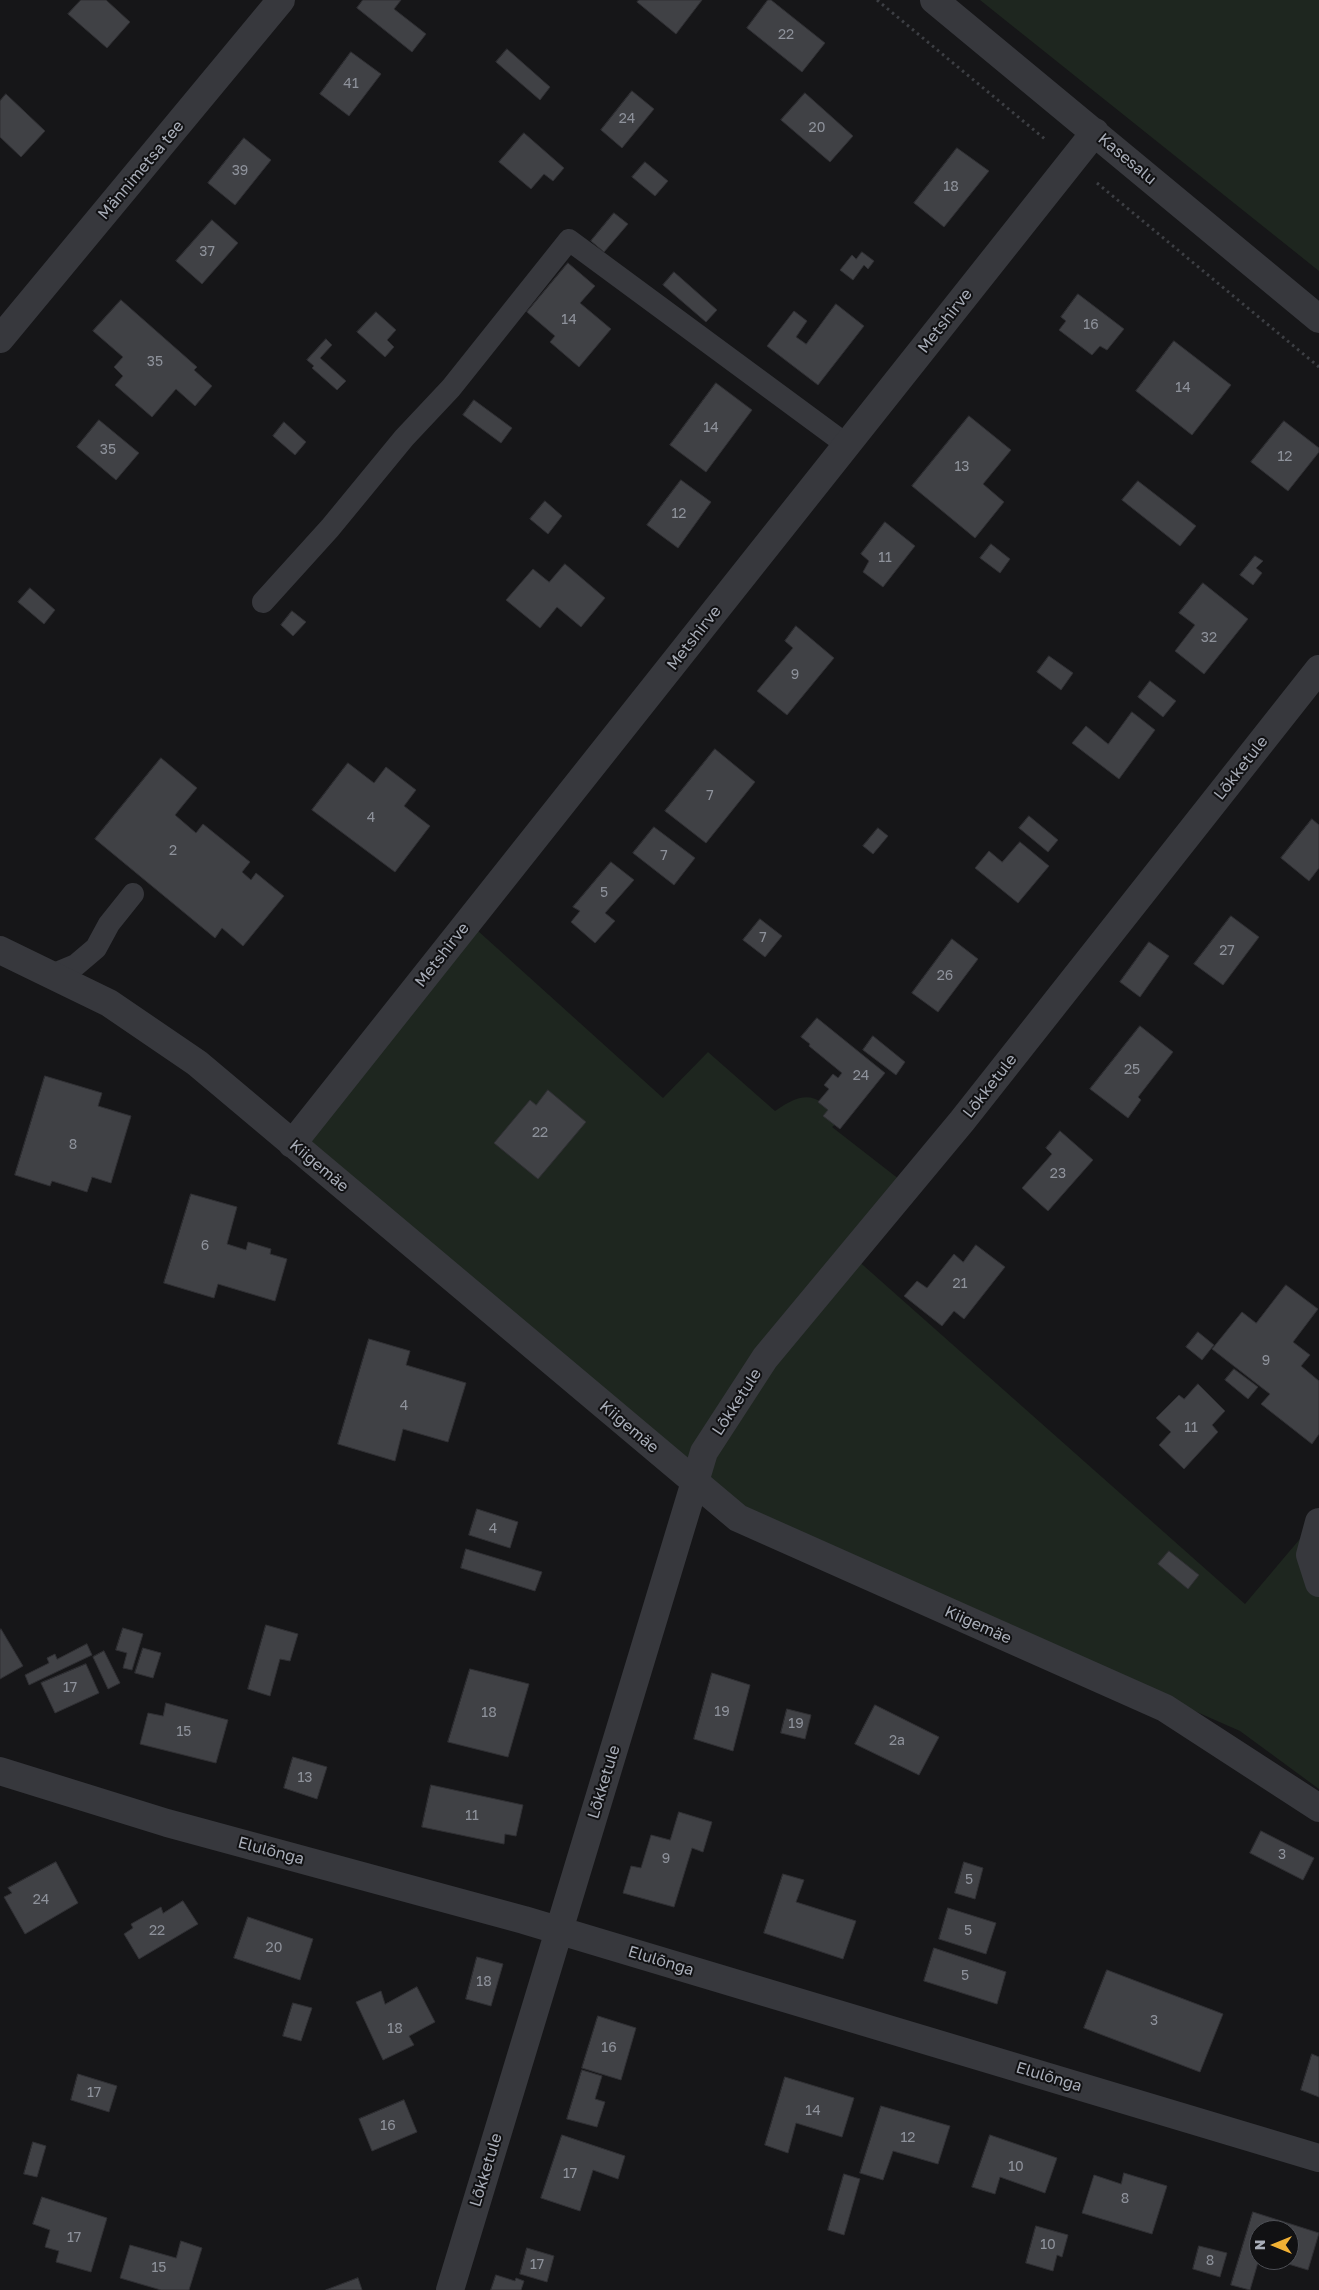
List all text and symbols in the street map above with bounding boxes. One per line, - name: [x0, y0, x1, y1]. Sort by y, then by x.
- house number: 22: [778, 27, 794, 43]
- house number: 41: [343, 76, 359, 92]
- house number: 24: [619, 111, 635, 127]
- street label: Männimetsa tee: [94, 117, 188, 223]
- house number: 20: [809, 120, 825, 136]
- street label: Kasesalu: [1094, 129, 1160, 189]
- house number: 39: [232, 163, 248, 179]
- house number: 18: [943, 179, 959, 195]
- house number: 37: [199, 244, 215, 260]
- street label: Metshirve: [914, 285, 976, 357]
- house number: 14: [561, 312, 577, 328]
- house number: 16: [1083, 317, 1099, 333]
- house number: 35: [147, 354, 163, 370]
- house number: 14: [1175, 380, 1191, 396]
- house number: 14: [703, 420, 719, 436]
- house number: 35: [100, 442, 116, 458]
- house number: 12: [1278, 449, 1292, 465]
- house number: 13: [955, 459, 969, 475]
- house number: 12: [672, 506, 686, 522]
- house number: 11: [878, 550, 892, 566]
- street label: Metshirve: [663, 602, 725, 674]
- house number: 32: [1201, 630, 1217, 646]
- house number: 9: [791, 667, 799, 683]
- street label: Lõkketule: [1210, 732, 1272, 804]
- house number: 7: [706, 788, 714, 804]
- house number: 4: [367, 810, 375, 826]
- house number: 2: [169, 843, 177, 859]
- house number: 7: [660, 848, 668, 864]
- house number: 5: [600, 885, 608, 901]
- street label: Metshirve: [411, 919, 473, 991]
- house number: 7: [759, 930, 767, 946]
- house number: 27: [1219, 943, 1235, 959]
- house number: 26: [937, 968, 953, 984]
- street label: Lõkketule: [959, 1050, 1021, 1122]
- house number: 25: [1124, 1062, 1140, 1078]
- house number: 24: [853, 1068, 869, 1084]
- house number: 22: [532, 1125, 548, 1141]
- street label: Kiigemäe: [286, 1136, 352, 1196]
- house number: 8: [69, 1137, 77, 1153]
- house number: 23: [1050, 1166, 1066, 1182]
- house number: 6: [201, 1238, 209, 1254]
- house number: 21: [953, 1276, 967, 1292]
- house number: 9: [1262, 1353, 1270, 1369]
- street label: Lõkketule: [708, 1365, 766, 1439]
- street label: Kiigemäe: [596, 1397, 662, 1457]
- house number: 4: [400, 1398, 408, 1414]
- house number: 11: [1184, 1420, 1198, 1436]
- house number: 4: [489, 1521, 497, 1537]
- street label: Kiigemäe: [942, 1602, 1014, 1648]
- house number: 17: [63, 1680, 77, 1696]
- house number: 19: [714, 1704, 730, 1720]
- house number: 18: [481, 1705, 497, 1721]
- house number: 19: [788, 1716, 804, 1732]
- house number: 15: [177, 1724, 191, 1740]
- house number: 2a: [889, 1733, 905, 1749]
- street label: Lõkketule: [584, 1743, 624, 1821]
- house number: 13: [298, 1770, 312, 1786]
- house number: 11: [465, 1808, 479, 1824]
- street label: Elulõnga: [236, 1833, 306, 1869]
- house number: 3: [1278, 1847, 1286, 1863]
- house number: 9: [662, 1851, 670, 1867]
- house number: 5: [965, 1872, 973, 1888]
- house number: 24: [33, 1892, 49, 1908]
- house number: 22: [149, 1923, 165, 1939]
- house number: 5: [964, 1923, 972, 1939]
- house number: 20: [266, 1940, 282, 1956]
- street label: Elulõnga: [626, 1942, 696, 1980]
- house number: 5: [961, 1968, 969, 1984]
- house number: 18: [476, 1974, 492, 1990]
- house number: 3: [1150, 2013, 1158, 2029]
- house number: 18: [387, 2021, 403, 2037]
- house number: 16: [601, 2040, 617, 2056]
- street label: Elulõnga: [1014, 2058, 1084, 2096]
- house number: 17: [87, 2085, 101, 2101]
- house number: 14: [805, 2103, 821, 2119]
- house number: 16: [380, 2118, 396, 2134]
- house number: 12: [901, 2130, 915, 2146]
- street label: Lõkketule: [466, 2131, 506, 2209]
- house number: 10: [1008, 2159, 1024, 2175]
- house number: 17: [563, 2166, 577, 2182]
- house number: 8: [1121, 2191, 1129, 2207]
- north arrow: [1249, 2220, 1299, 2270]
- house number: 17: [67, 2230, 81, 2246]
- house number: 10: [1040, 2237, 1056, 2253]
- text: N: [1251, 2240, 1268, 2250]
- house number: 8: [1206, 2253, 1214, 2269]
- house number: 17: [530, 2257, 544, 2273]
- house number: 15: [152, 2260, 166, 2276]

